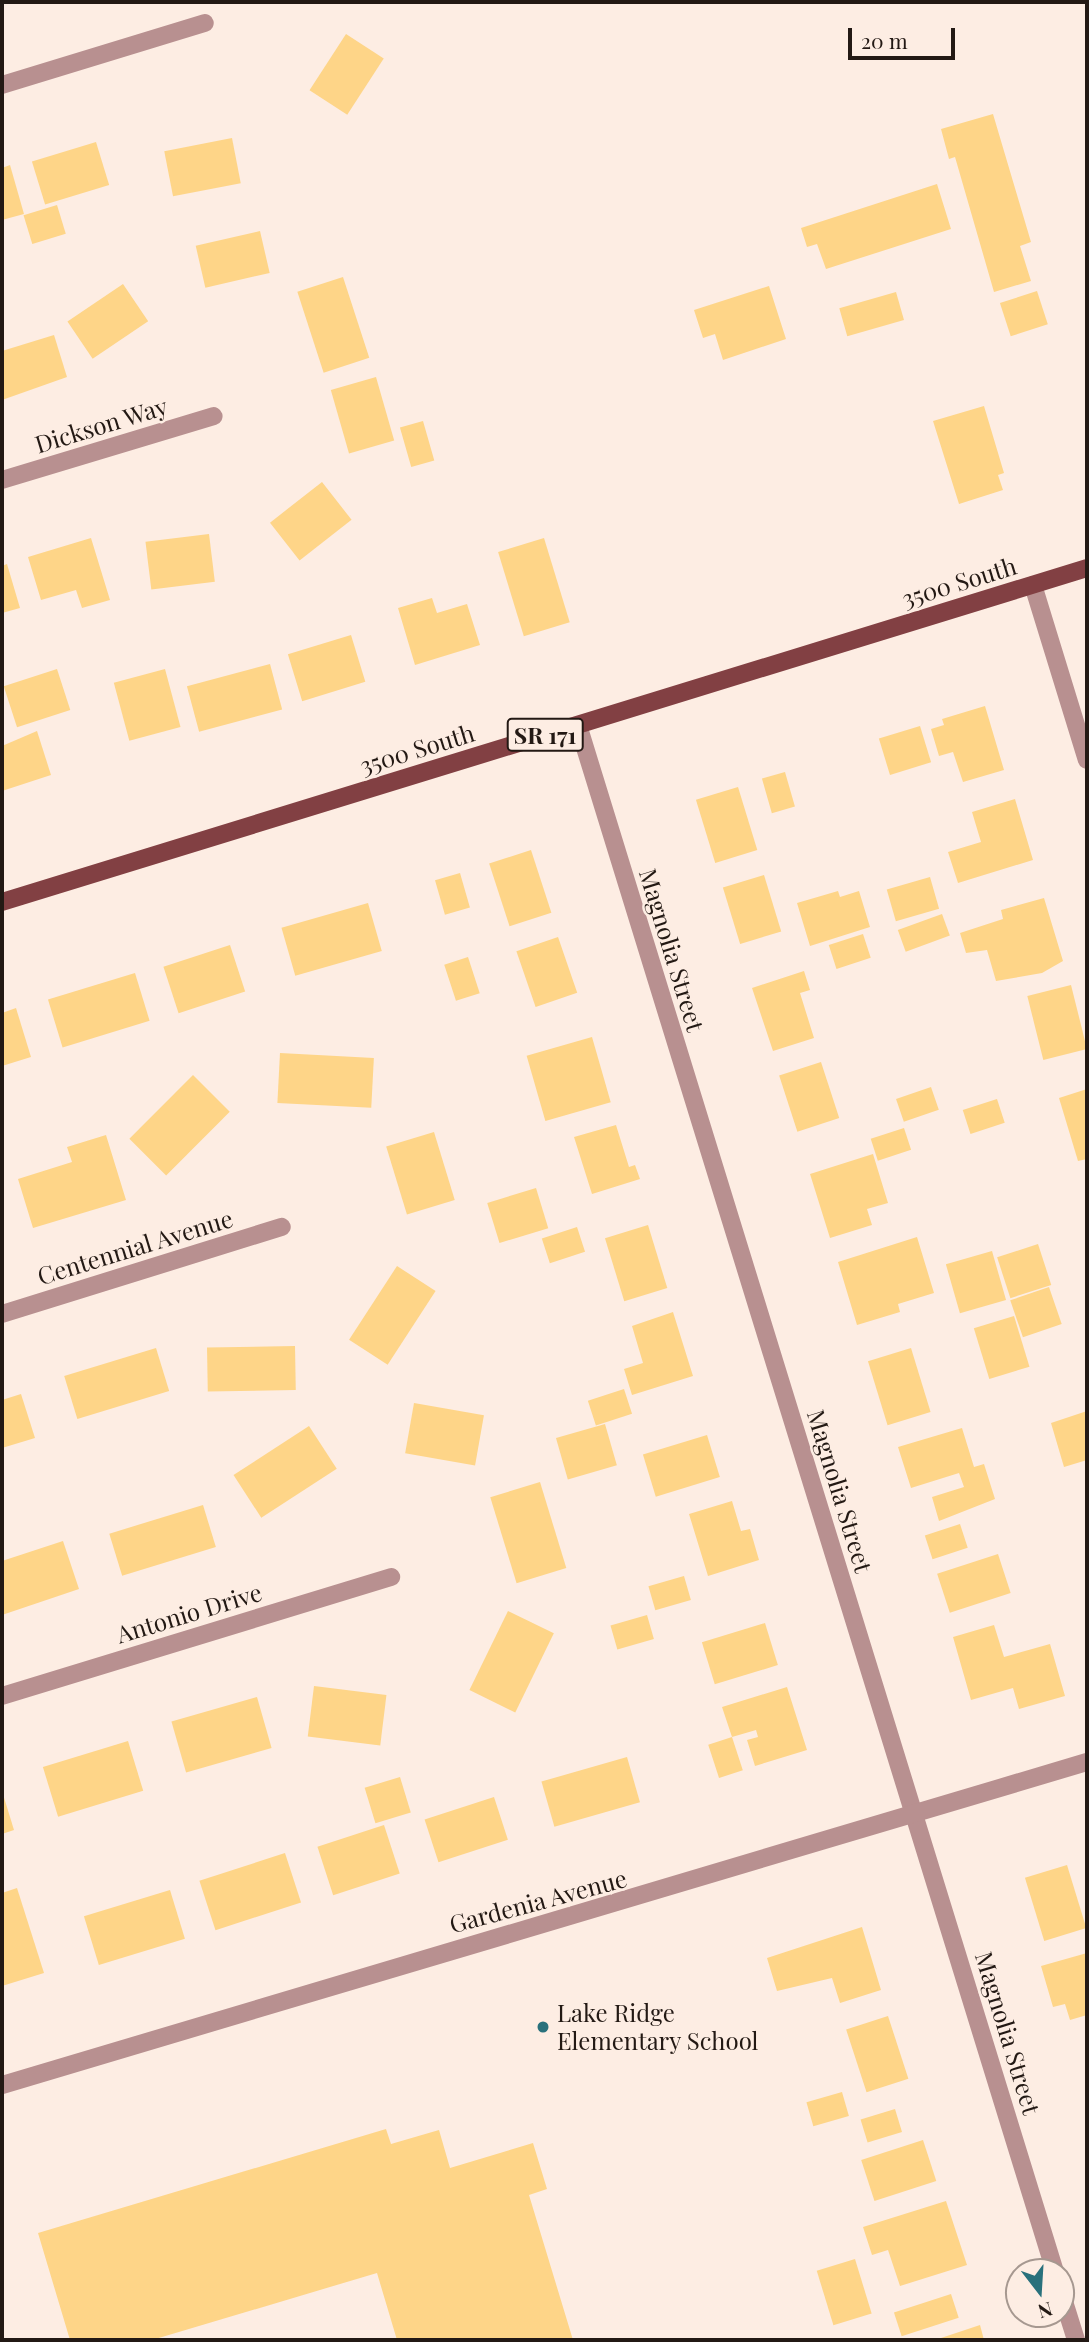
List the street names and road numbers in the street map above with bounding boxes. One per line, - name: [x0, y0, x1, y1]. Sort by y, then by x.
- street label: Dickson Way: [31, 391, 171, 459]
- street label: 3500 South: [898, 551, 1020, 613]
- road number: SR 171: [506, 716, 584, 754]
- street label: 3500 South: [356, 718, 478, 780]
- street label: Magnolia Street: [634, 865, 710, 1035]
- street label: Centennial Avenue: [34, 1204, 236, 1290]
- street label: Magnolia Street: [802, 1406, 878, 1576]
- street label: Antonio Drive: [113, 1577, 265, 1649]
- street label: Gardenia Avenue: [446, 1863, 630, 1939]
- street label: Magnolia Street: [970, 1948, 1046, 2118]

